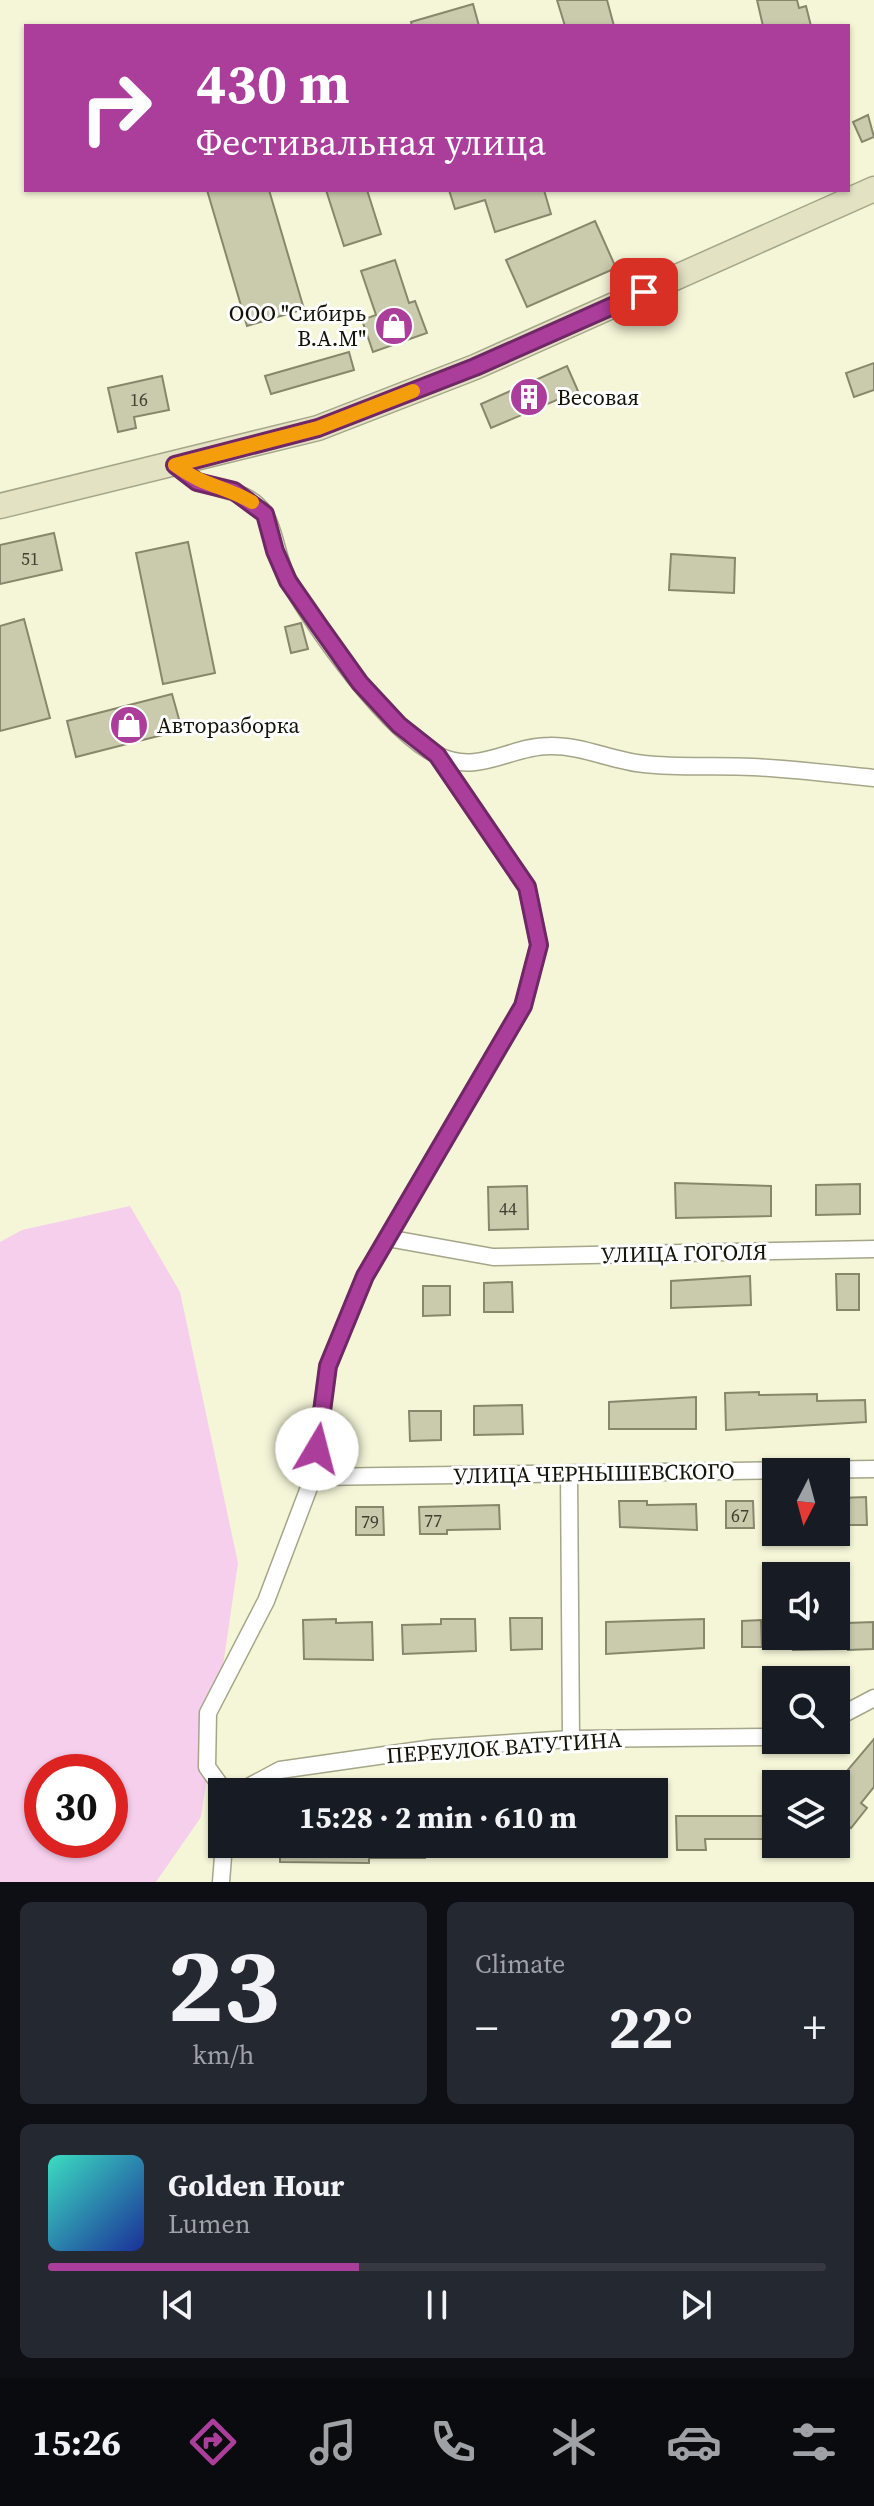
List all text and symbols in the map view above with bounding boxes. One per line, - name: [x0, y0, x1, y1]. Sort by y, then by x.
- text: 430 m: [196, 45, 350, 122]
- icon: right: [64, 56, 168, 160]
- text: Фестивальная улица: [196, 118, 546, 167]
- pin: [610, 258, 678, 326]
- icon: arrive: [622, 270, 666, 314]
- place label: ООО "Сибирь В.А.М": [229, 298, 366, 353]
- shop icon: ООО "Сибирь В.А.М": [373, 305, 415, 347]
- building icon: Весовая: [508, 376, 550, 418]
- place label: Весовая: [557, 382, 639, 412]
- house number: 16: [130, 387, 148, 412]
- house number: 51: [21, 546, 39, 571]
- shop icon: Авторазборка: [108, 704, 150, 746]
- place label: Авторазборка: [157, 710, 300, 740]
- house number: 44: [499, 1196, 517, 1221]
- street label: УЛИЦА ГОГОЛЯ: [601, 1237, 767, 1269]
- position arrow: [275, 1407, 359, 1491]
- street label: УЛИЦА ЧЕРНЫШЕВСКОГО: [453, 1456, 735, 1490]
- north arrow: [762, 1458, 850, 1546]
- map controls: [762, 1458, 850, 1858]
- house number: 67: [731, 1503, 749, 1528]
- house number: 77: [424, 1508, 442, 1533]
- house number: 79: [361, 1509, 379, 1534]
- button: sound: [762, 1562, 850, 1650]
- button: search: [762, 1666, 850, 1754]
- street label: ПЕРЕУЛОК ВАТУТИНА: [385, 1724, 623, 1770]
- speed limit sign: 30: [24, 1754, 128, 1858]
- button: layers: [762, 1770, 850, 1858]
- text: 15:28 · 2 min · 610 m: [299, 1797, 577, 1838]
- text: 23: [167, 1913, 280, 2056]
- text: Climate: [475, 1946, 565, 1982]
- text: 22°: [608, 1986, 693, 2068]
- text: −: [475, 1997, 498, 2058]
- text: +: [803, 1997, 826, 2058]
- text: km/h: [193, 2037, 254, 2073]
- text: Golden Hour: [168, 2165, 344, 2206]
- text: Lumen: [168, 2206, 250, 2242]
- icon: previous: [156, 2283, 200, 2327]
- icon: pause: [415, 2283, 459, 2327]
- icon: next: [674, 2283, 718, 2327]
- icon: directions: [185, 2414, 241, 2470]
- icon: music: [305, 2414, 361, 2470]
- icon: phone: [425, 2414, 481, 2470]
- icon: climate: [546, 2414, 602, 2470]
- icon: car: [666, 2414, 722, 2470]
- icon: filters: [786, 2414, 842, 2470]
- text: 15:26: [32, 2418, 121, 2467]

